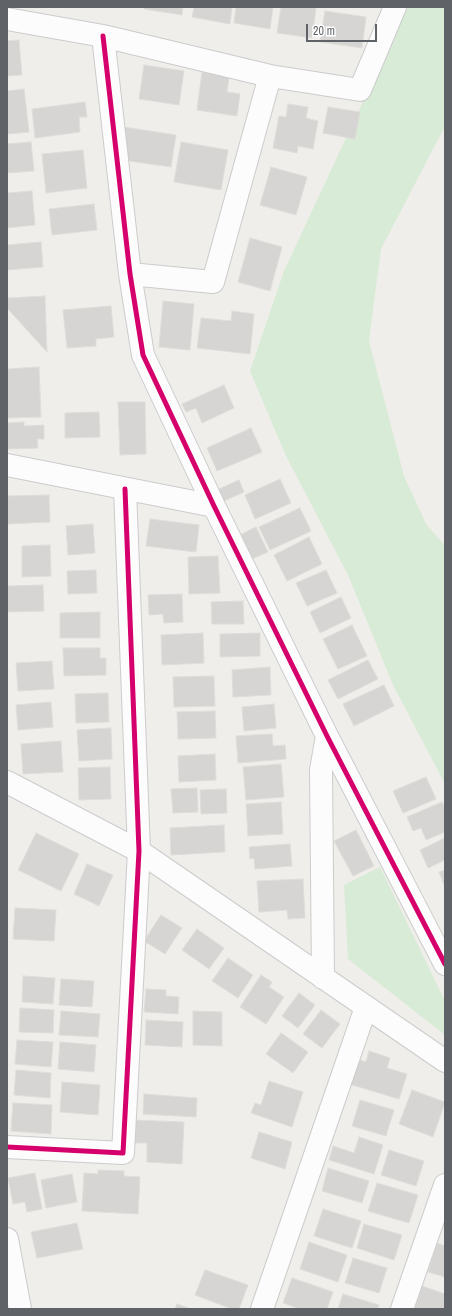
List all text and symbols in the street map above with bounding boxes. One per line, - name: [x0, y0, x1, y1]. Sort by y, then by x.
- scale bar: [308, 16, 379, 42]
- text: 20 m: [313, 23, 335, 39]

